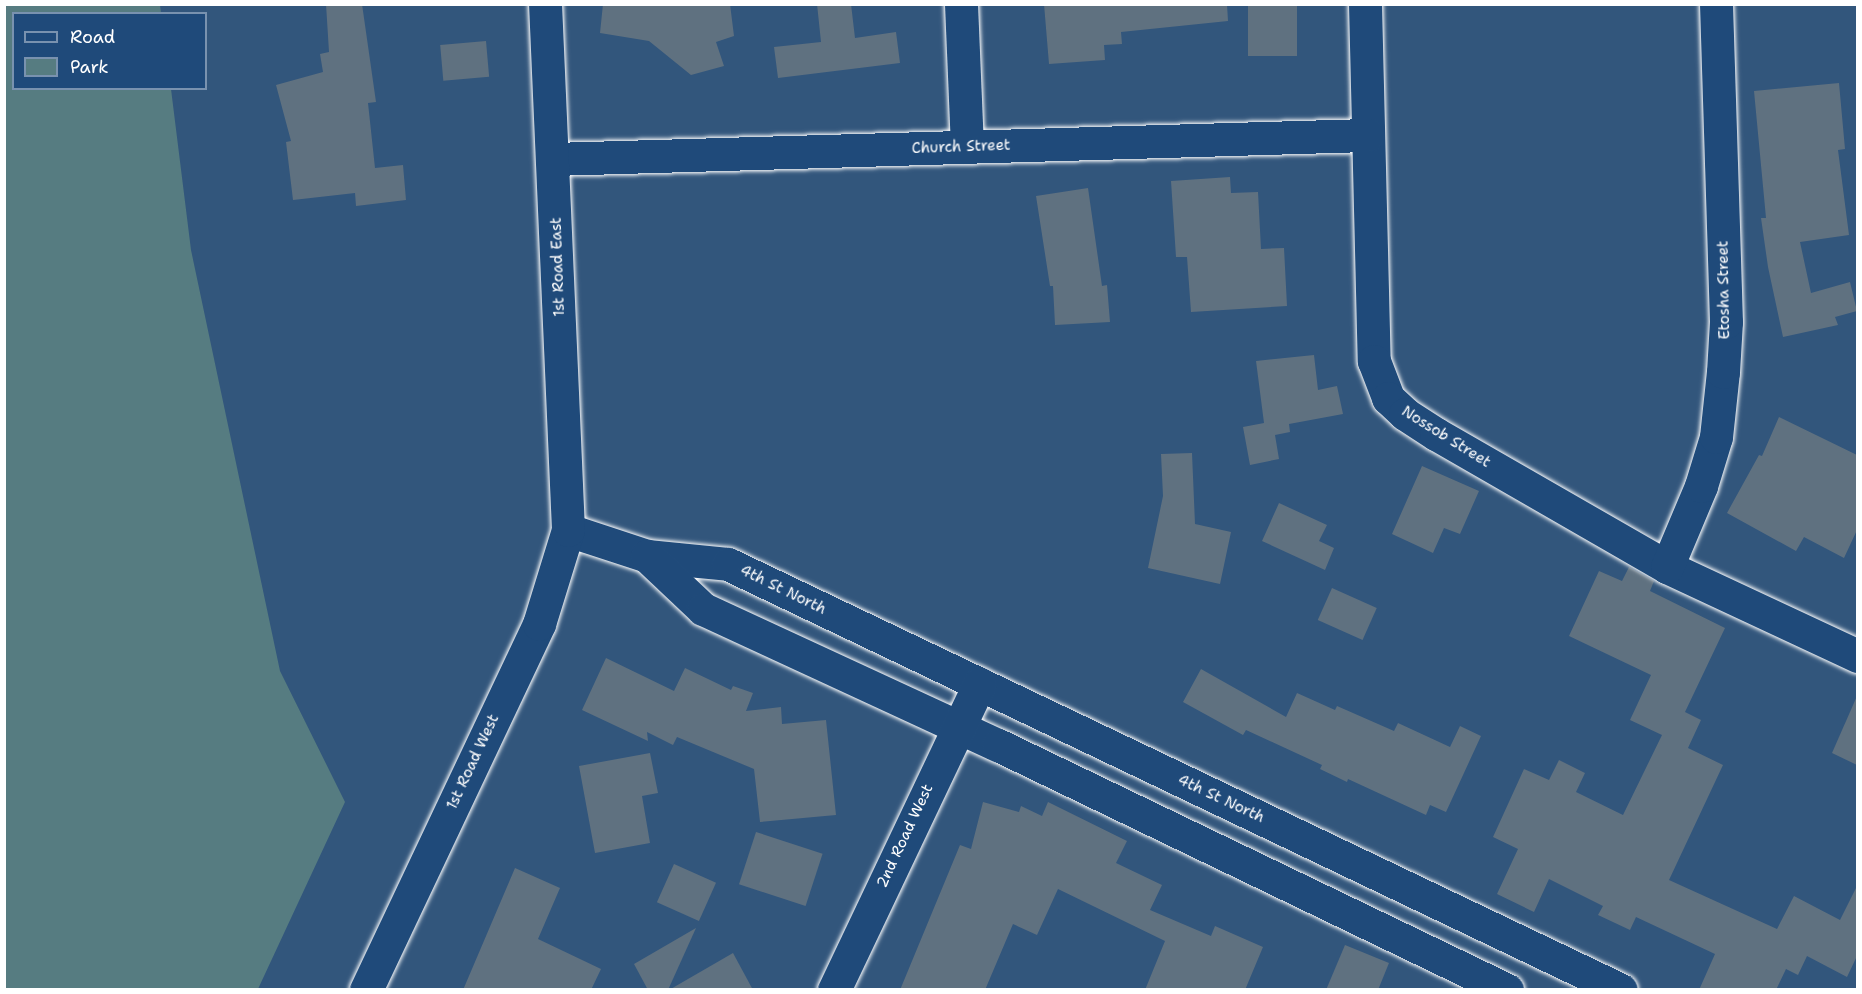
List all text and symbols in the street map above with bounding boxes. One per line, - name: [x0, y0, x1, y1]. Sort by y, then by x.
- legend: [12, 12, 207, 90]
- text: Road: [70, 25, 115, 49]
- text: Park: [70, 55, 109, 79]
- street label: Church Street: [911, 136, 1011, 158]
- street label: 1st Road East: [547, 217, 569, 317]
- street label: Etosha Street: [1714, 240, 1734, 340]
- street label: Nossob Street: [1398, 402, 1494, 472]
- street label: 4th St North: [737, 561, 829, 619]
- street label: 1st Road West: [443, 711, 503, 813]
- street label: 4th St North: [1175, 771, 1267, 827]
- street label: 2nd Road West: [873, 781, 937, 891]

